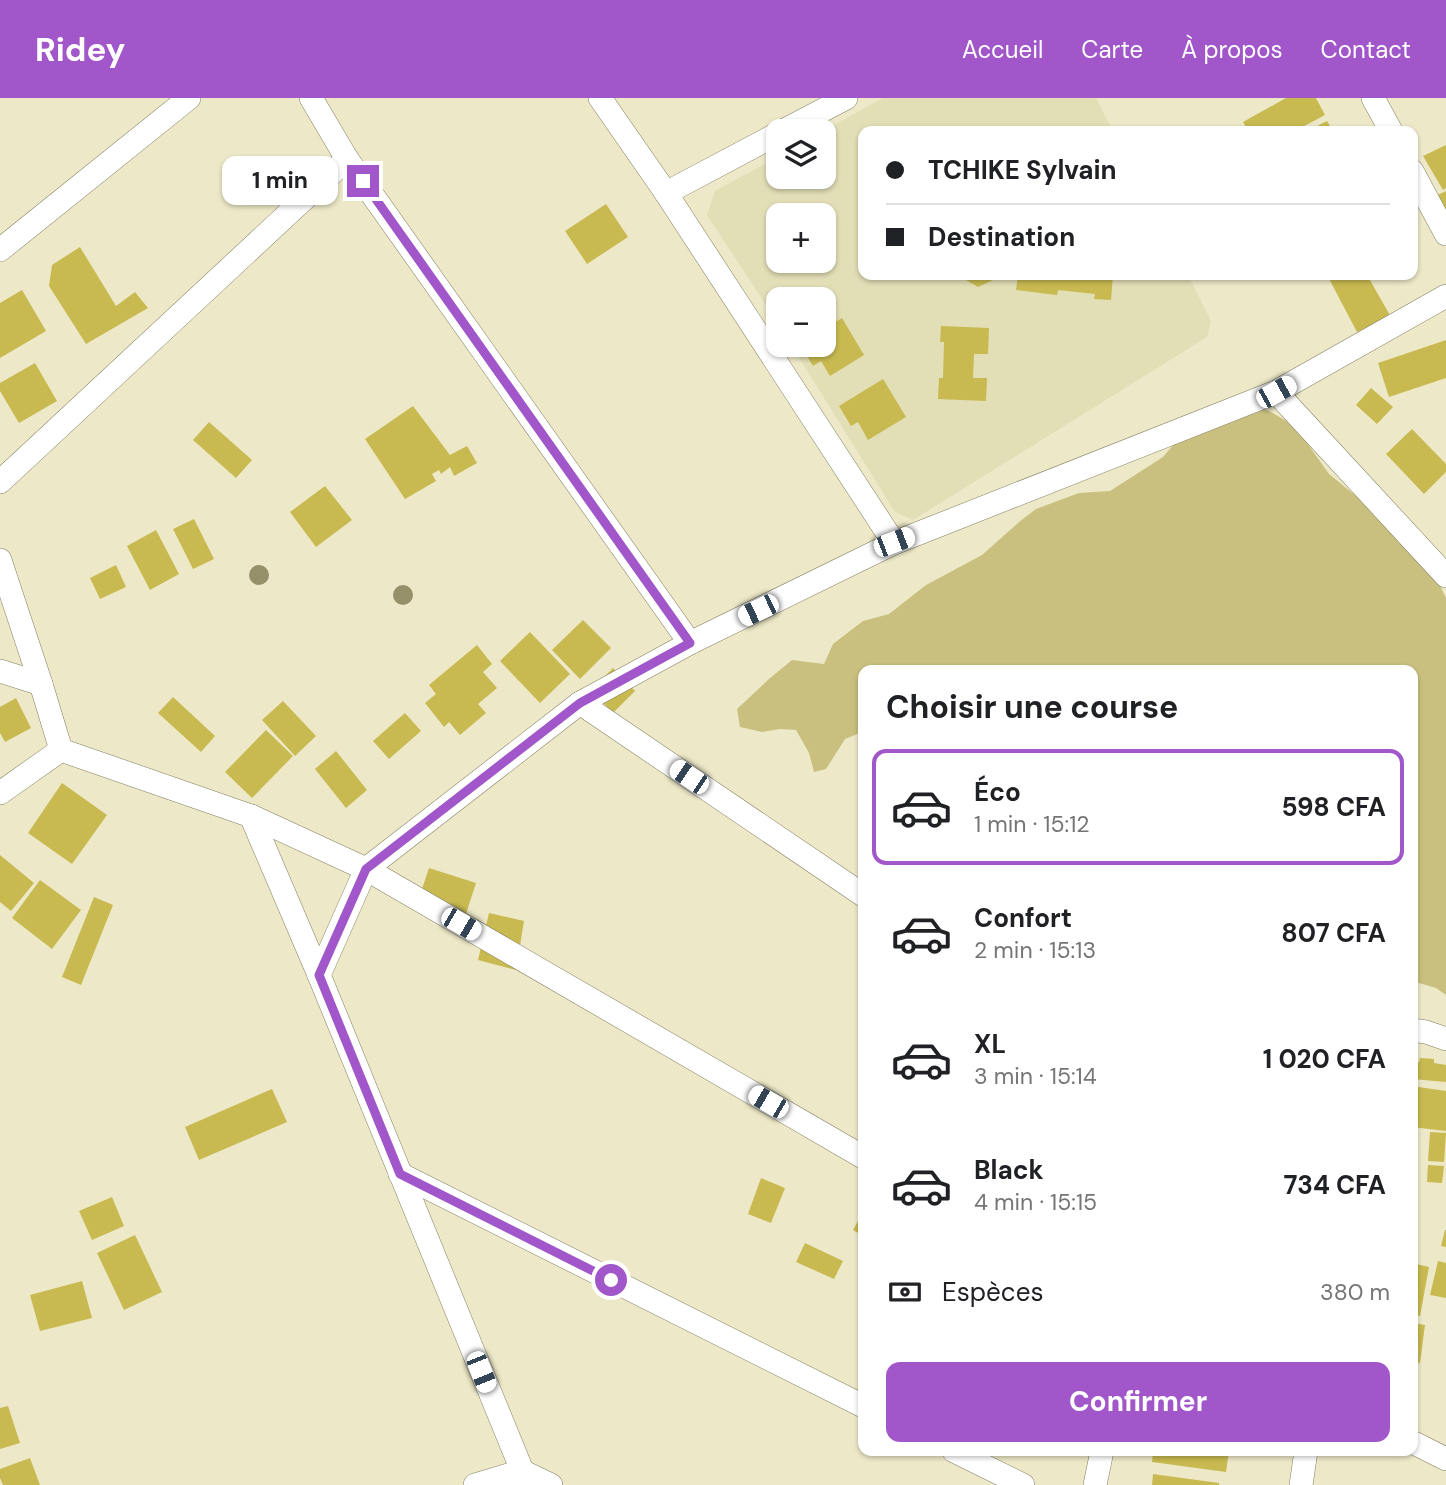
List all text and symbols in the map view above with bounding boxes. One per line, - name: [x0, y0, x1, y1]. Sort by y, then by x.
- text: Ridey: [35, 28, 125, 71]
- text: Accueil: [962, 34, 1043, 65]
- text: Carte: [1081, 34, 1143, 65]
- text: À propos: [1181, 34, 1283, 65]
- text: Contact: [1321, 34, 1411, 65]
- map controls: [766, 119, 836, 357]
- button: layers: [766, 119, 836, 189]
- text: TCHIKE Sylvain: [928, 153, 1117, 187]
- callout: 1 min: [223, 156, 338, 206]
- text: 1 min: [252, 165, 308, 195]
- route end: [347, 165, 379, 197]
- button: +: [766, 203, 836, 273]
- text: Destination: [928, 220, 1075, 254]
- button: −: [766, 287, 836, 357]
- car: [1253, 373, 1300, 411]
- car: [871, 525, 918, 559]
- car: [735, 591, 782, 629]
- text: Choisir une course: [886, 686, 1178, 728]
- car: [666, 757, 713, 797]
- text: Éco: [974, 775, 1021, 809]
- icon: car: [890, 776, 953, 839]
- text: 598 CFA: [1281, 790, 1386, 824]
- text: 1 min · 15:12: [974, 809, 1090, 839]
- text: Confort: [974, 901, 1072, 935]
- icon: car: [890, 902, 953, 965]
- car: [438, 904, 485, 944]
- text: 807 CFA: [1281, 916, 1386, 950]
- text: 2 min · 15:13: [974, 935, 1096, 965]
- text: XL: [974, 1027, 1006, 1061]
- icon: car: [890, 1028, 953, 1091]
- text: 1 020 CFA: [1263, 1042, 1386, 1076]
- text: 3 min · 15:14: [974, 1061, 1097, 1091]
- car: [745, 1082, 792, 1122]
- text: Black: [974, 1153, 1044, 1187]
- icon: car: [890, 1154, 953, 1217]
- text: 734 CFA: [1284, 1168, 1386, 1202]
- text: 4 min · 15:15: [974, 1187, 1097, 1217]
- route start: [595, 1264, 627, 1296]
- icon: cash: [886, 1273, 924, 1311]
- text: Espèces: [942, 1275, 1043, 1309]
- text: 380 m: [1320, 1277, 1390, 1307]
- car: [464, 1349, 499, 1395]
- button: Confirmer: [886, 1362, 1390, 1442]

